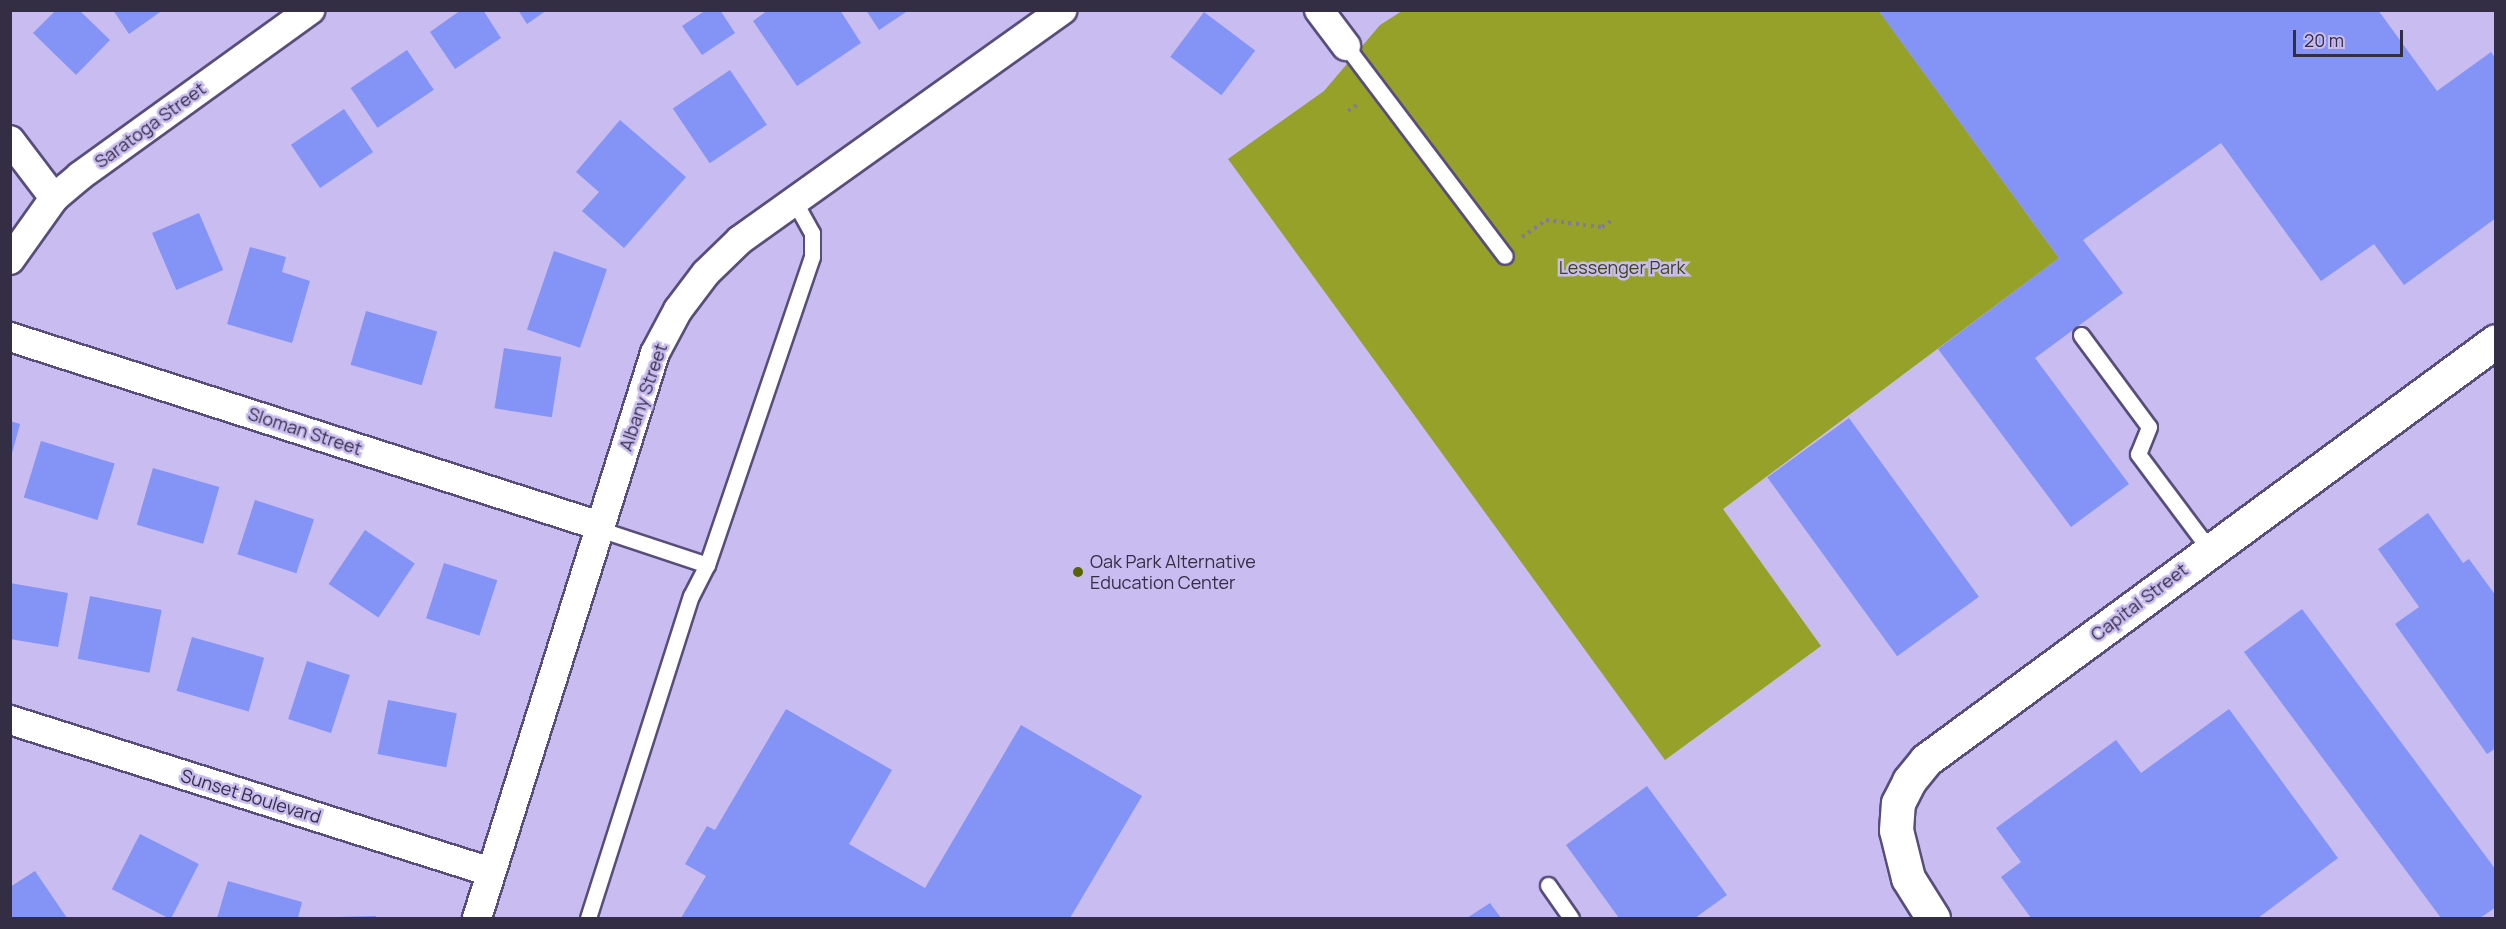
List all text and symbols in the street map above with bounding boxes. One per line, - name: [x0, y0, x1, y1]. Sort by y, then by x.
- scale bar: [2296, 18, 2406, 56]
- text: 20 m: [2304, 28, 2344, 52]
- street label: Saratoga Street: [90, 78, 210, 172]
- park label: Lessenger Park: [1559, 256, 1685, 278]
- street label: Albany Street: [614, 340, 672, 454]
- street label: Sloman Street: [245, 402, 365, 460]
- place label: Oak Park Alternative Education Center: [1090, 551, 1256, 594]
- street label: Capital Street: [2086, 559, 2192, 645]
- marker: Oak Park Alternative Education Center: [1071, 565, 1085, 579]
- street label: Sunset Boulevard: [178, 764, 324, 828]

